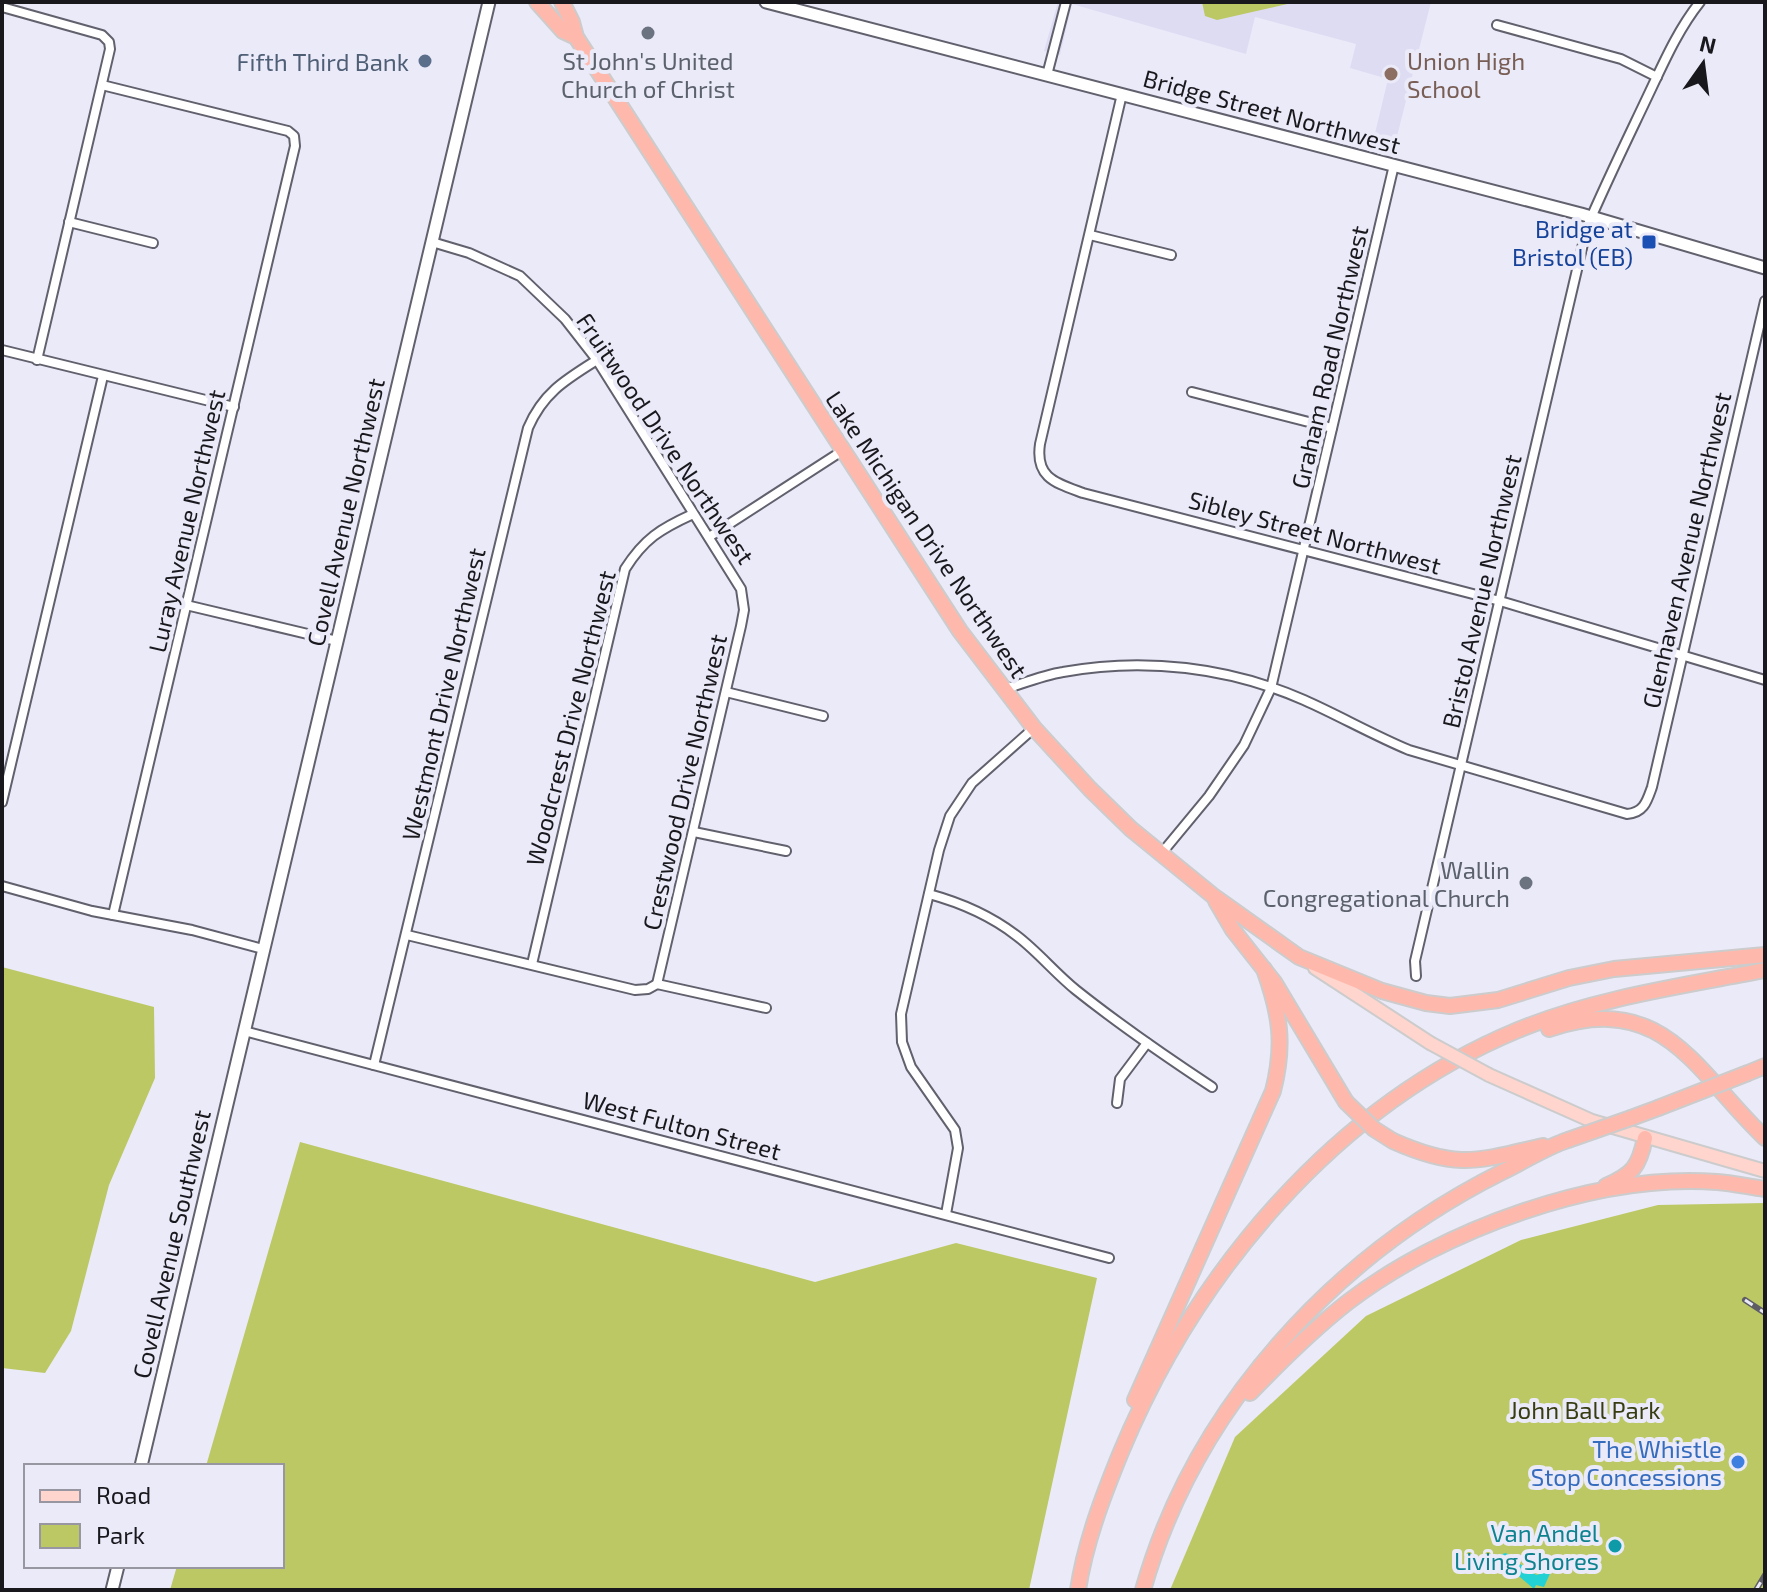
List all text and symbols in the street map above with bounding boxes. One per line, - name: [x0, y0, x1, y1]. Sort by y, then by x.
- marker: St John's United Church of Christ: [639, 24, 657, 42]
- north arrow: [1663, 24, 1743, 104]
- text: N: [1697, 29, 1719, 58]
- place label: St John's United Church of Christ: [561, 46, 735, 103]
- place label: Union High School: [1407, 46, 1525, 103]
- place label: Fifth Third Bank: [237, 47, 409, 76]
- marker: Fifth Third Bank: [416, 52, 434, 70]
- street label: Bridge Street Northwest: [1140, 63, 1404, 159]
- marker: Union High School: [1382, 65, 1400, 83]
- place label: Bridge at Bristol (EB): [1512, 214, 1633, 271]
- street label: Graham Road Northwest: [1285, 223, 1373, 491]
- marker: Bridge at Bristol (EB): [1640, 233, 1658, 251]
- street label: Fruitwood Drive Northwest: [571, 307, 761, 569]
- street label: Covell Avenue Northwest: [300, 375, 390, 649]
- street label: Lake Michigan Drive Northwest: [820, 385, 1034, 683]
- street label: Luray Avenue Northwest: [142, 387, 230, 655]
- street label: Glenhaven Avenue Northwest: [1636, 389, 1736, 711]
- street label: Bristol Avenue Northwest: [1435, 451, 1527, 731]
- street label: Sibley Street Northwest: [1186, 484, 1444, 580]
- street label: Westmont Drive Northwest: [395, 545, 491, 843]
- street label: Woodcrest Drive Northwest: [519, 567, 621, 869]
- street label: Crestwood Drive Northwest: [636, 631, 732, 933]
- place label: Wallin Congregational Church: [1263, 855, 1510, 912]
- marker: Wallin Congregational Church: [1517, 874, 1535, 892]
- street label: West Fulton Street: [580, 1085, 784, 1165]
- street label: Covell Avenue Southwest: [126, 1107, 216, 1381]
- park label: John Ball Park: [1509, 1395, 1661, 1424]
- place label: The Whistle Stop Concessions: [1531, 1434, 1722, 1491]
- marker: The Whistle Stop Concessions: [1729, 1453, 1747, 1471]
- legend: [24, 1464, 284, 1568]
- text: Road: [96, 1480, 151, 1509]
- place label: Van Andel Living Shores: [1454, 1518, 1599, 1575]
- text: Park: [96, 1520, 145, 1549]
- marker: Van Andel Living Shores: [1606, 1537, 1624, 1555]

